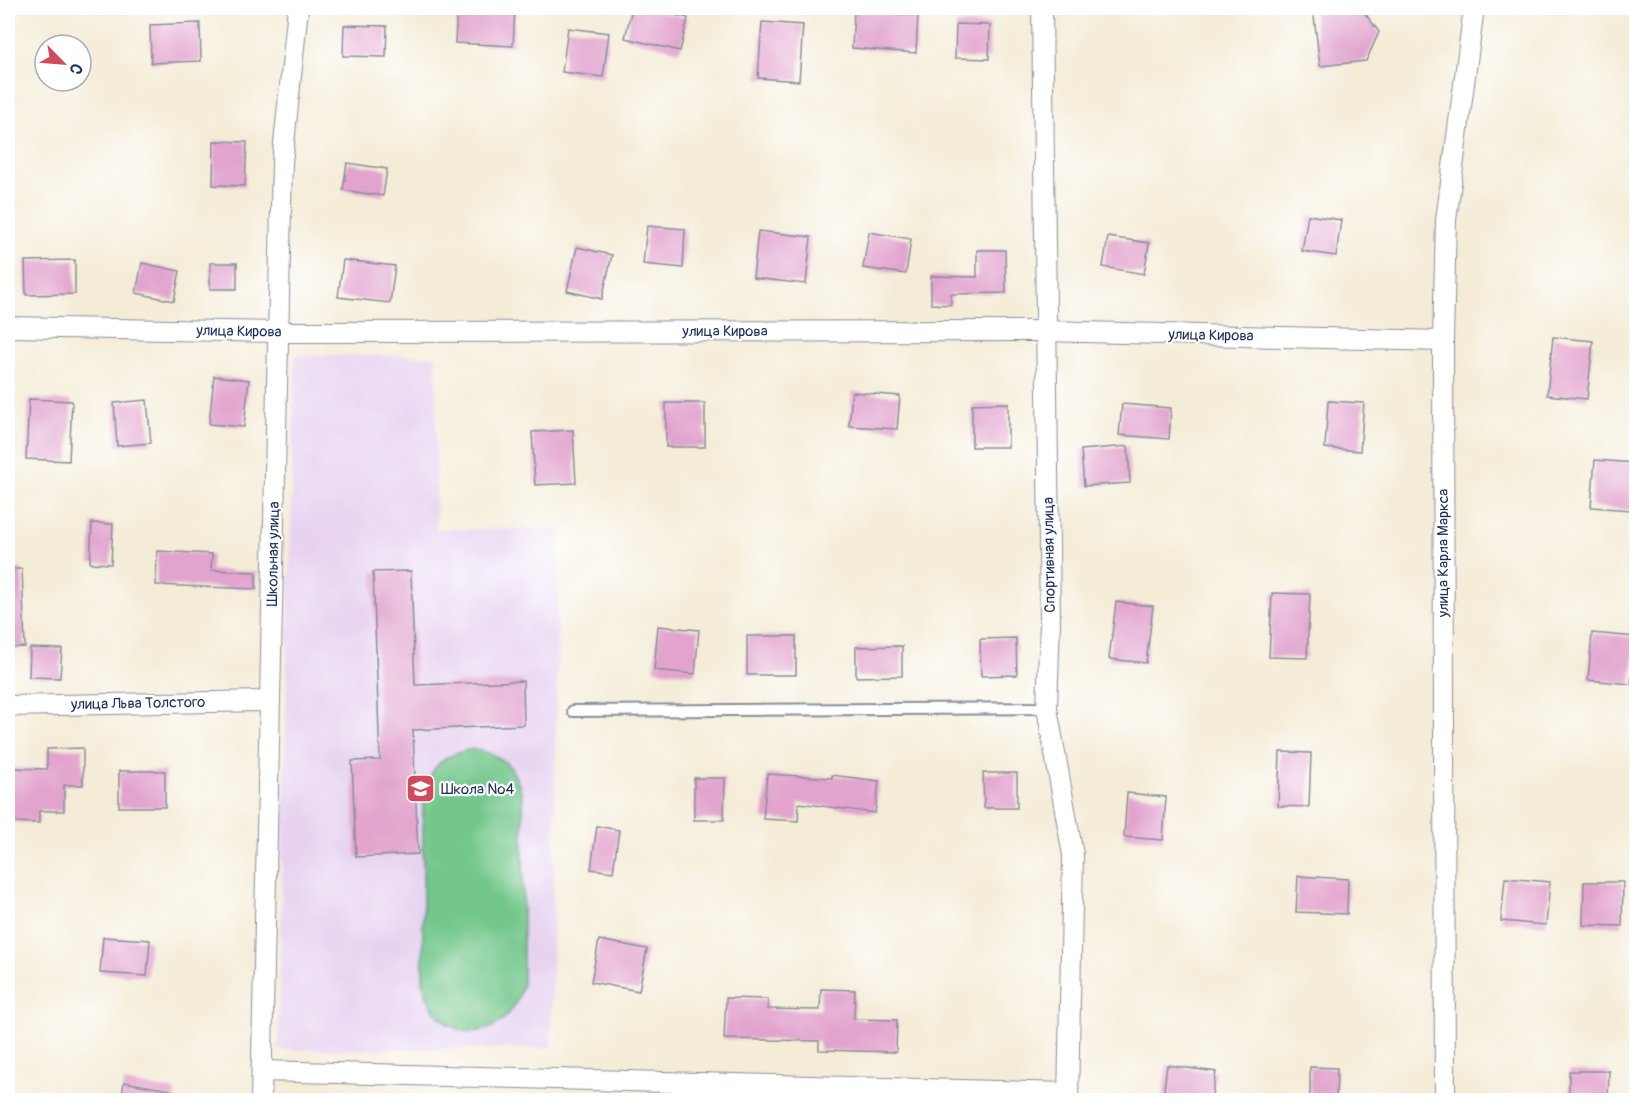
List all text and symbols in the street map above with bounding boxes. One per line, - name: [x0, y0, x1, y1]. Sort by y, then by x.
- north arrow: [33, 33, 93, 93]
- text: С: [64, 60, 87, 78]
- street label: улица Кирова: [195, 321, 282, 342]
- street label: улица Кирова: [681, 322, 768, 341]
- street label: улица Кирова: [1167, 325, 1254, 346]
- street label: улица Карла Маркса: [1434, 489, 1453, 618]
- street label: Спортивная улица: [1039, 497, 1060, 613]
- street label: Школьная улица: [263, 501, 284, 607]
- street label: улица Льва Толстого: [70, 693, 205, 714]
- school or university icon: Школа №4: [404, 773, 436, 805]
- place label: Школа №4: [441, 780, 514, 799]

